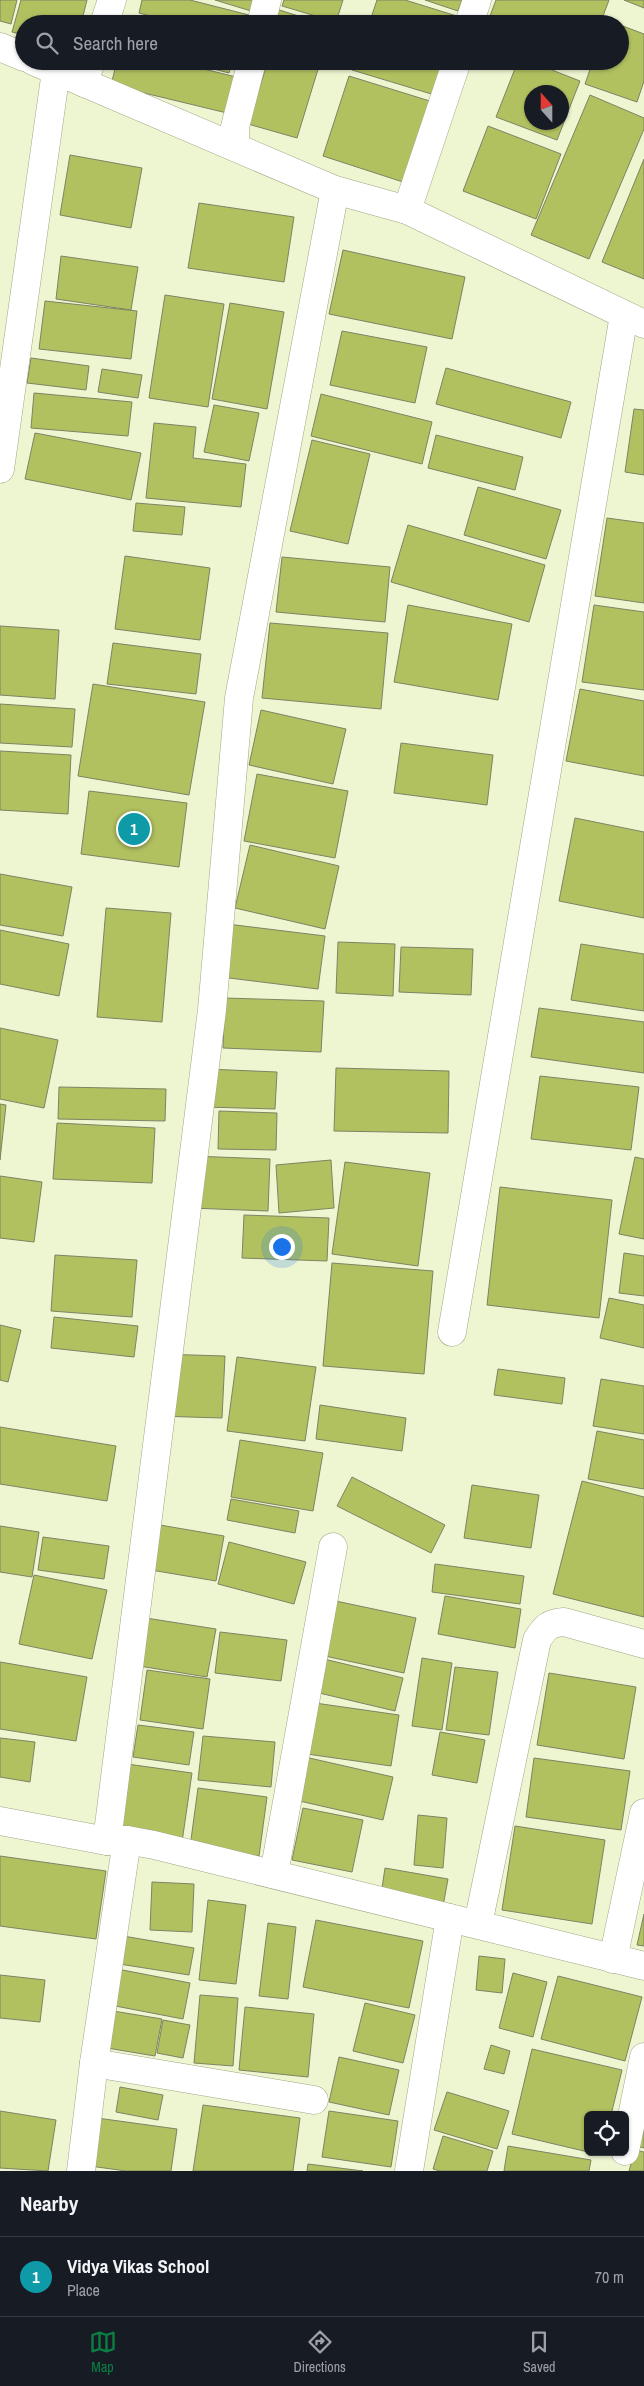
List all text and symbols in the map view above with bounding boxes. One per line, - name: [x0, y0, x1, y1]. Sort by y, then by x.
- search box: [15, 15, 629, 70]
- icon: search: [33, 29, 61, 57]
- text: Search here: [73, 30, 158, 56]
- north arrow: [524, 85, 569, 130]
- pin: 1: [118, 810, 150, 848]
- your location: [269, 1234, 295, 1260]
- map controls: [584, 2111, 629, 2156]
- button: locate: [584, 2111, 629, 2156]
- text: Nearby: [20, 2189, 78, 2218]
- text: Vidya Vikas School: [67, 2253, 209, 2279]
- text: 1: [32, 2266, 40, 2288]
- text: 70 m: [595, 2266, 624, 2288]
- text: Place: [67, 2279, 100, 2301]
- tab: Map: [89, 2328, 117, 2376]
- tab: Directions: [294, 2328, 346, 2376]
- tab: Saved: [523, 2328, 555, 2376]

